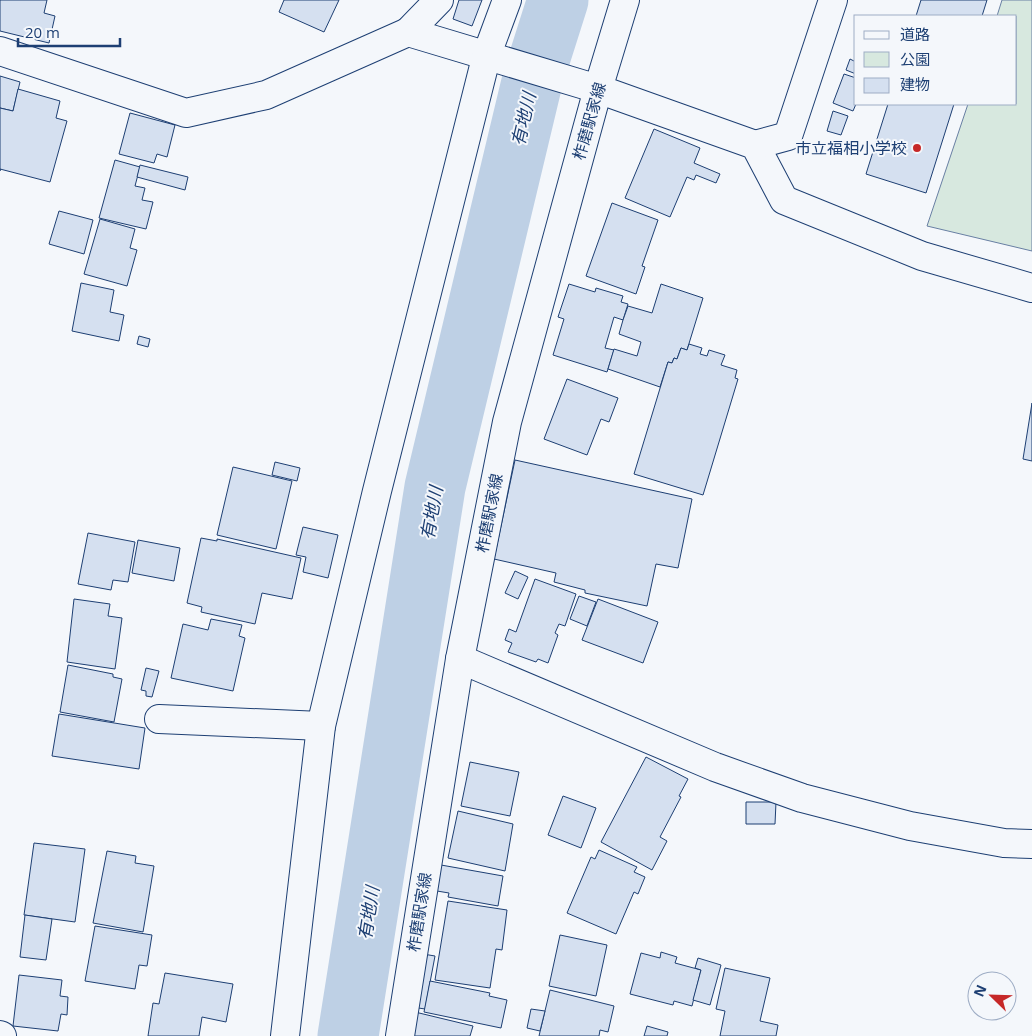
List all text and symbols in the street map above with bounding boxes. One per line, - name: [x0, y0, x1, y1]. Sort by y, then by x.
- scale bar: [18, 15, 120, 47]
- legend: [854, 15, 1017, 105]
- text: 20 m: [25, 22, 60, 42]
- text: 道路: [900, 24, 930, 44]
- text: 公園: [900, 49, 930, 69]
- text: 建物: [900, 74, 930, 94]
- street label: 柞磨駅家線: [567, 80, 611, 162]
- water label: 有地川: [505, 88, 541, 148]
- place label: 市立福相小学校: [795, 137, 907, 159]
- marker: 市立福相小学校: [911, 142, 923, 154]
- street label: 柞磨駅家線: [471, 472, 507, 554]
- water label: 有地川: [414, 482, 448, 542]
- street label: 柞磨駅家線: [402, 871, 436, 953]
- water label: 有地川: [352, 882, 384, 942]
- north arrow: [967, 971, 1017, 1021]
- text: N: [969, 982, 991, 1000]

